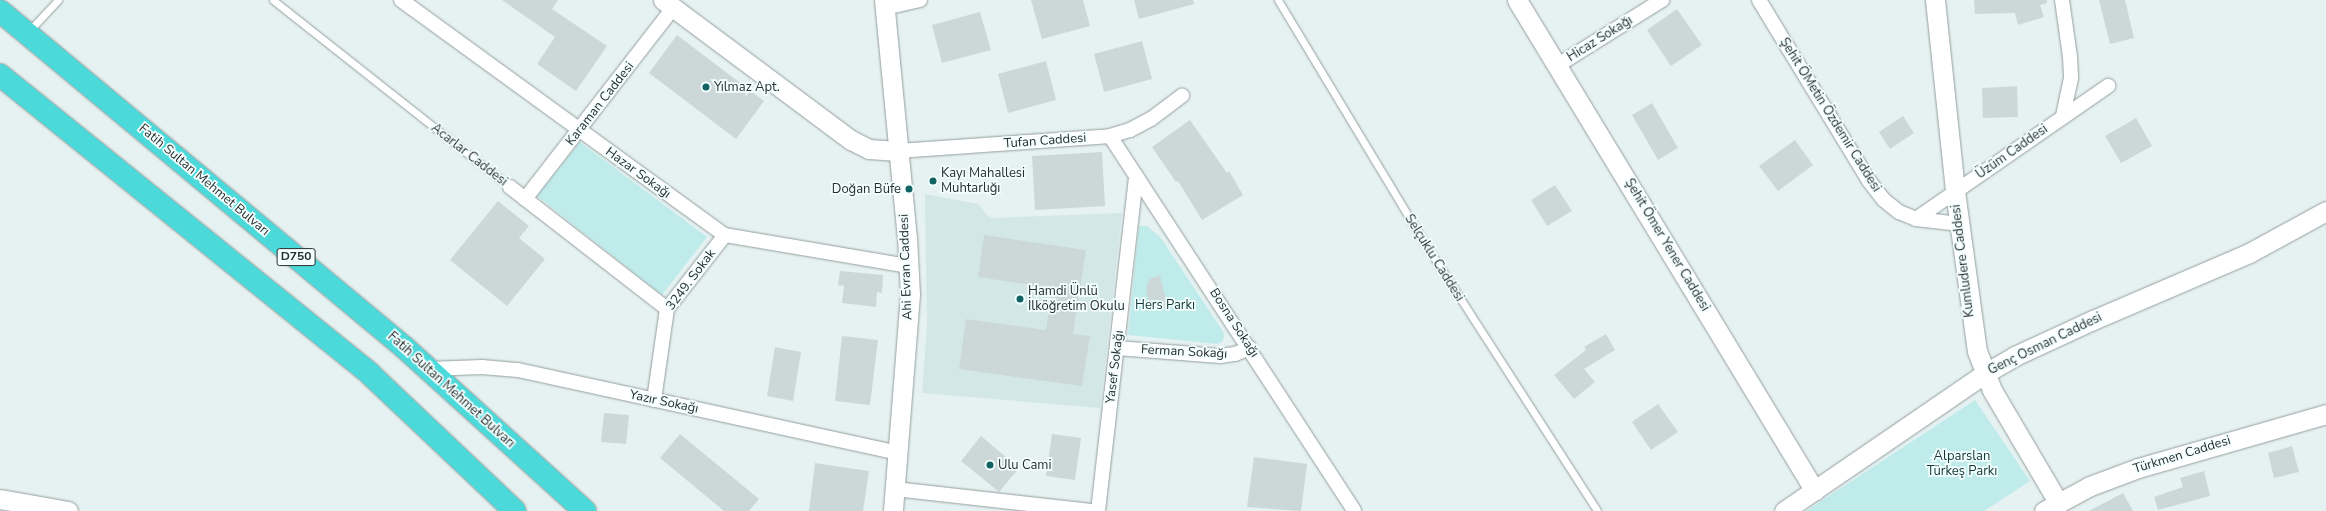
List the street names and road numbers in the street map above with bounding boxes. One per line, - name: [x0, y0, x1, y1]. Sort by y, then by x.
- street label: Hicaz Sokağı: [1564, 13, 1636, 65]
- street label: Şehit ÖMetin Özdemir Caddesi: [1776, 35, 1884, 195]
- street label: Karaman Caddesi: [562, 59, 638, 149]
- street label: Acarlar Caddesi: [428, 120, 510, 190]
- street label: Fatih Sultan Mehmet Bulvarı: [136, 121, 272, 239]
- street label: Üzüm Caddesi: [1973, 122, 2051, 182]
- street label: Tufan Caddesi: [1003, 130, 1087, 152]
- street label: Hazar Sokağı: [602, 144, 674, 202]
- street label: Şehit Ömer Yener Caddesi: [1621, 176, 1713, 314]
- street label: Kumludere Caddesi: [1948, 204, 1978, 318]
- street label: Selçuklu Caddesi: [1401, 212, 1467, 304]
- street label: Ahi Evran Caddesi: [896, 214, 916, 320]
- street label: 3249. Sokak: [663, 246, 719, 314]
- road number: D750: [276, 247, 316, 267]
- street label: Bosna Sokağı: [1206, 286, 1262, 360]
- street label: Genç Osman Caddesi: [1985, 310, 2105, 378]
- street label: Fatih Sultan Mehmet Bulvarı: [384, 329, 518, 451]
- street label: Yasef Sokağı: [1103, 329, 1127, 405]
- street label: Ferman Sokağı: [1140, 342, 1228, 362]
- street label: Yazır Sokağı: [628, 387, 700, 417]
- street label: Türkmen Caddesi: [2131, 433, 2233, 477]

